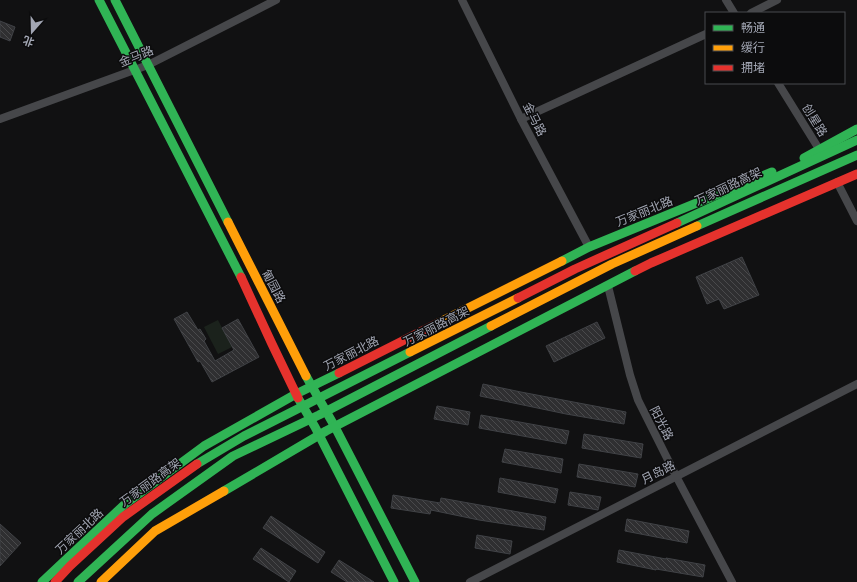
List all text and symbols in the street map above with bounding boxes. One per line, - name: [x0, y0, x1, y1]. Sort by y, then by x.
- north arrow: [12, 12, 52, 52]
- legend: [705, 12, 845, 84]
- text: 畅通: [741, 21, 765, 34]
- text: 北: [21, 34, 36, 49]
- text: 缓行: [741, 41, 765, 54]
- street label: 金马路: [117, 43, 155, 69]
- text: 拥堵: [741, 61, 765, 74]
- street label: 金马路: [521, 100, 549, 138]
- street label: 创星路: [800, 101, 830, 139]
- street label: 万家丽路高架: [693, 165, 763, 207]
- street label: 万家丽北路: [614, 194, 674, 228]
- street label: 匍园路: [260, 267, 288, 305]
- street label: 万家丽路高架: [401, 304, 471, 348]
- street label: 万家丽北路: [321, 334, 381, 372]
- street label: 阳光路: [648, 404, 676, 442]
- street label: 万家丽路高架: [117, 456, 183, 508]
- street label: 月岛路: [639, 458, 677, 486]
- street label: 万家丽北路: [53, 506, 105, 556]

